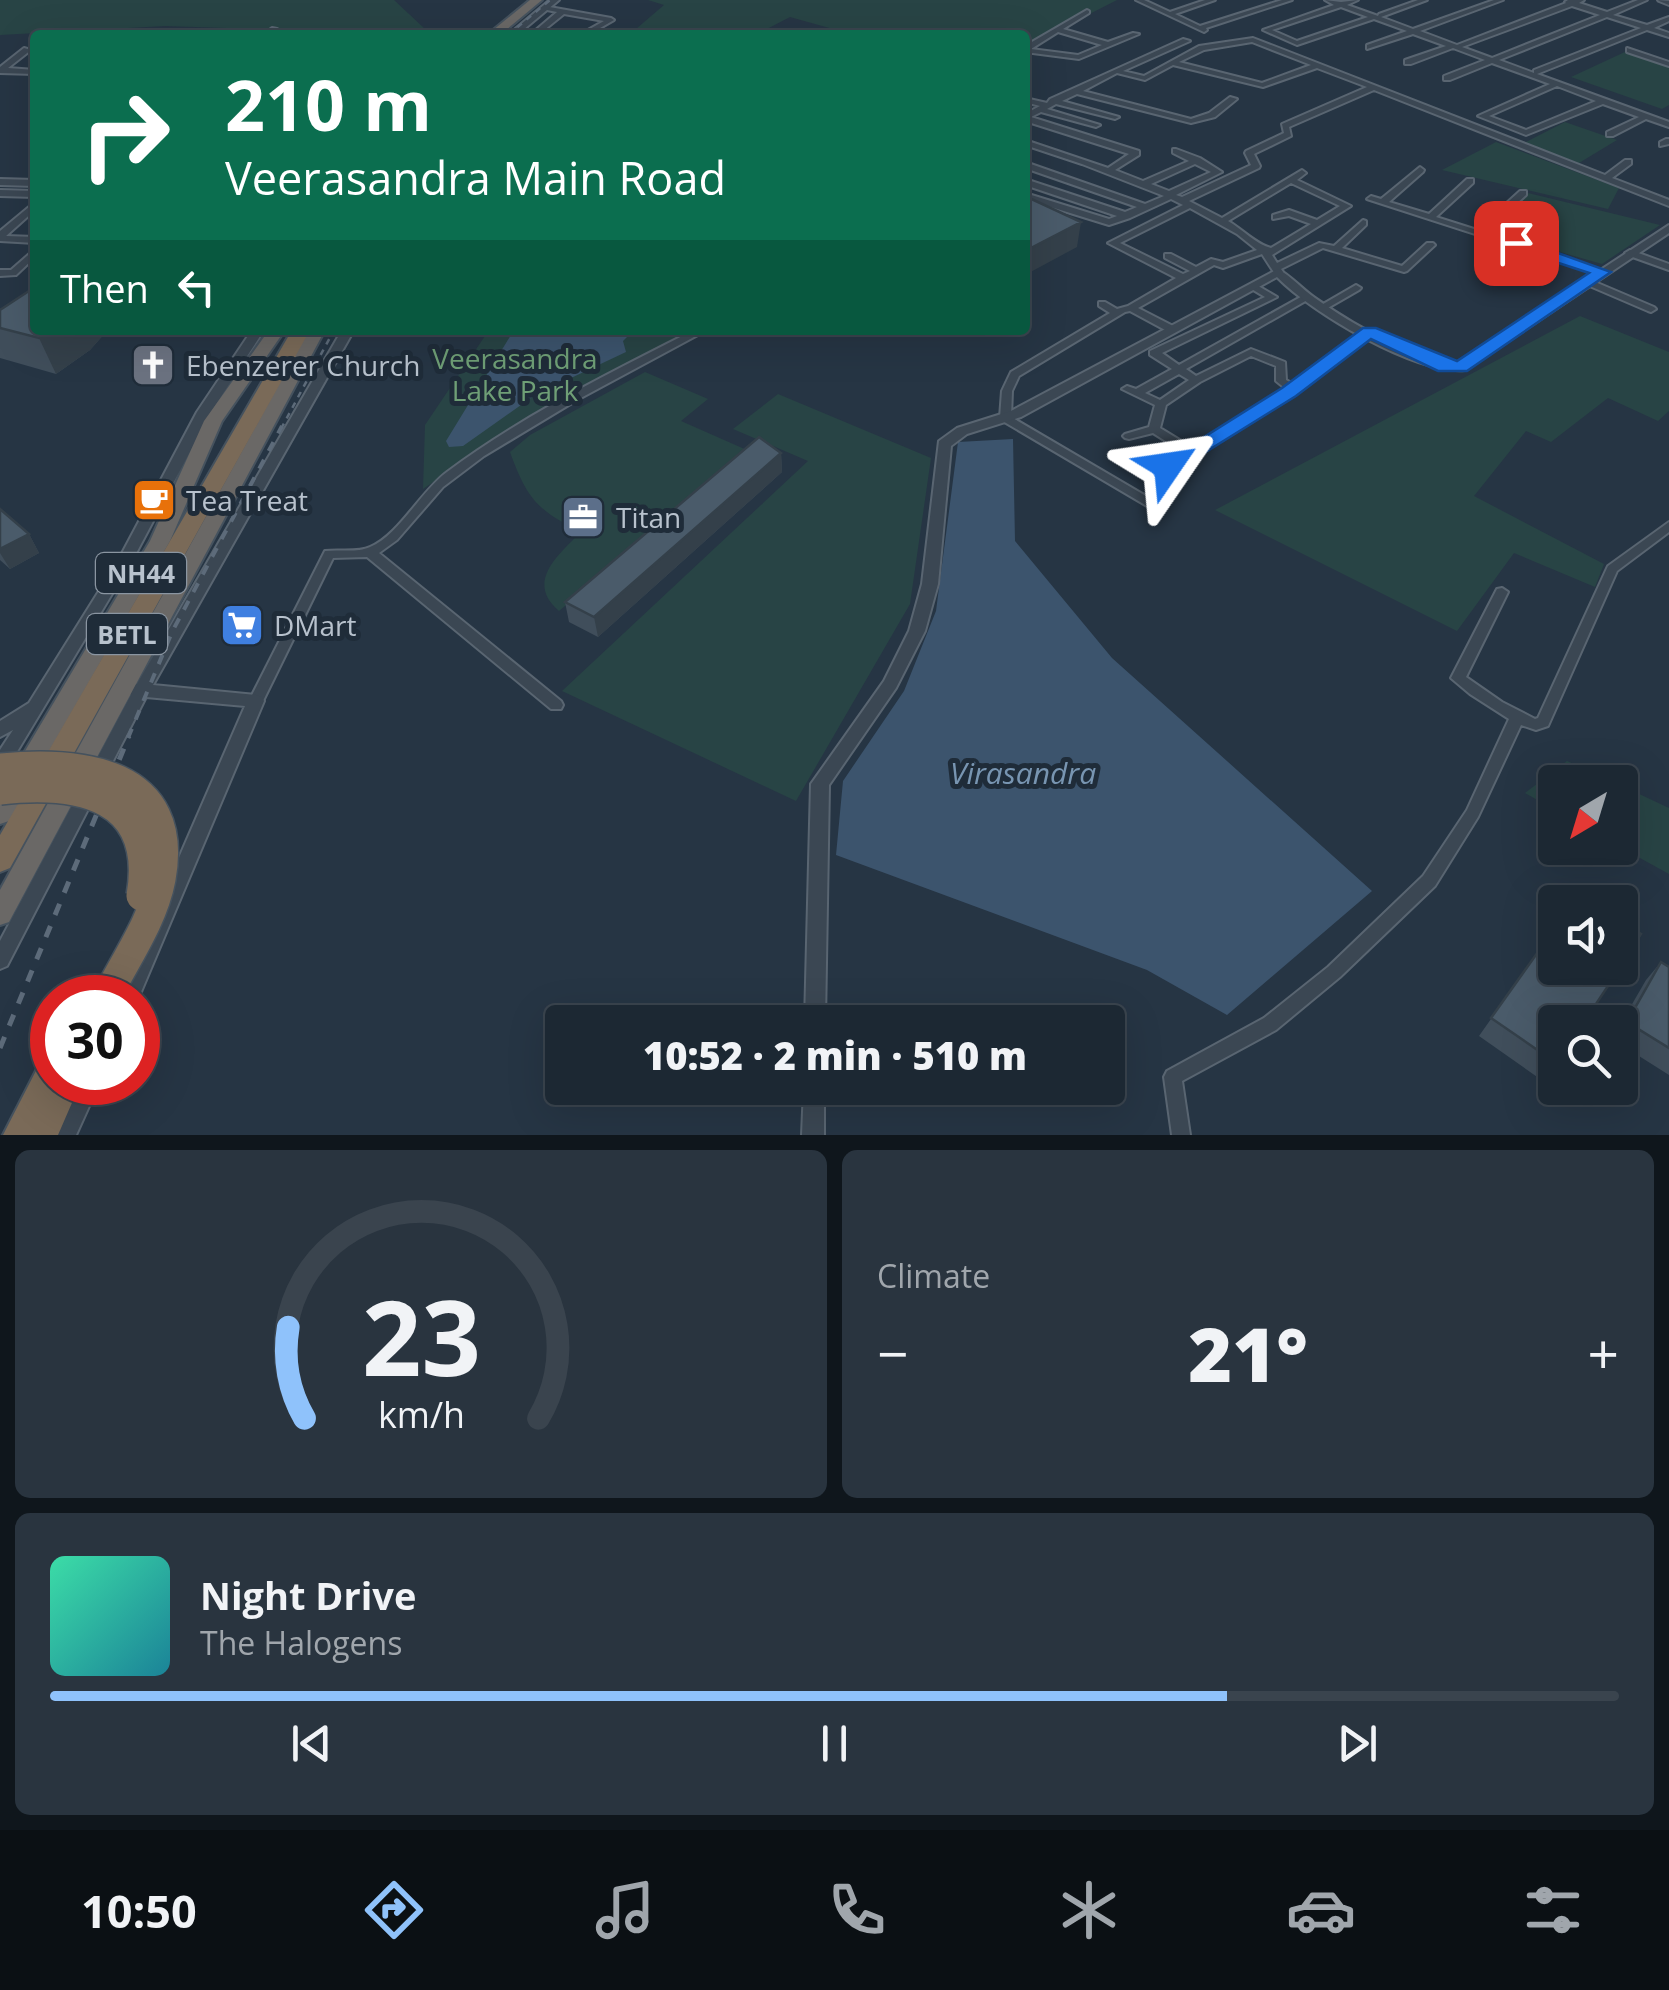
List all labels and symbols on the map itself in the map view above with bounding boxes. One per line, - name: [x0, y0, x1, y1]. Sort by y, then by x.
- pin: [1474, 201, 1559, 286]
- park label: Veerasandra Lake Park: [432, 339, 598, 409]
- church icon: Ebenzerer Church: [130, 342, 176, 388]
- place label: Ebenzerer Church: [186, 346, 420, 384]
- position arrow: [1116, 414, 1220, 518]
- cafe icon: Tea Treat: [131, 477, 177, 523]
- place label: Tea Treat: [186, 481, 308, 519]
- office icon: Titan: [560, 494, 606, 540]
- place label: Titan: [616, 498, 681, 536]
- road number: NH44: [96, 553, 186, 593]
- supermarket icon: DMart: [219, 602, 265, 648]
- place label: DMart: [274, 606, 357, 644]
- road number: BETL: [87, 614, 167, 654]
- water label: Virasandra: [950, 752, 1096, 793]
- north arrow: [1538, 765, 1638, 865]
- speed limit sign: 30: [30, 975, 160, 1105]

